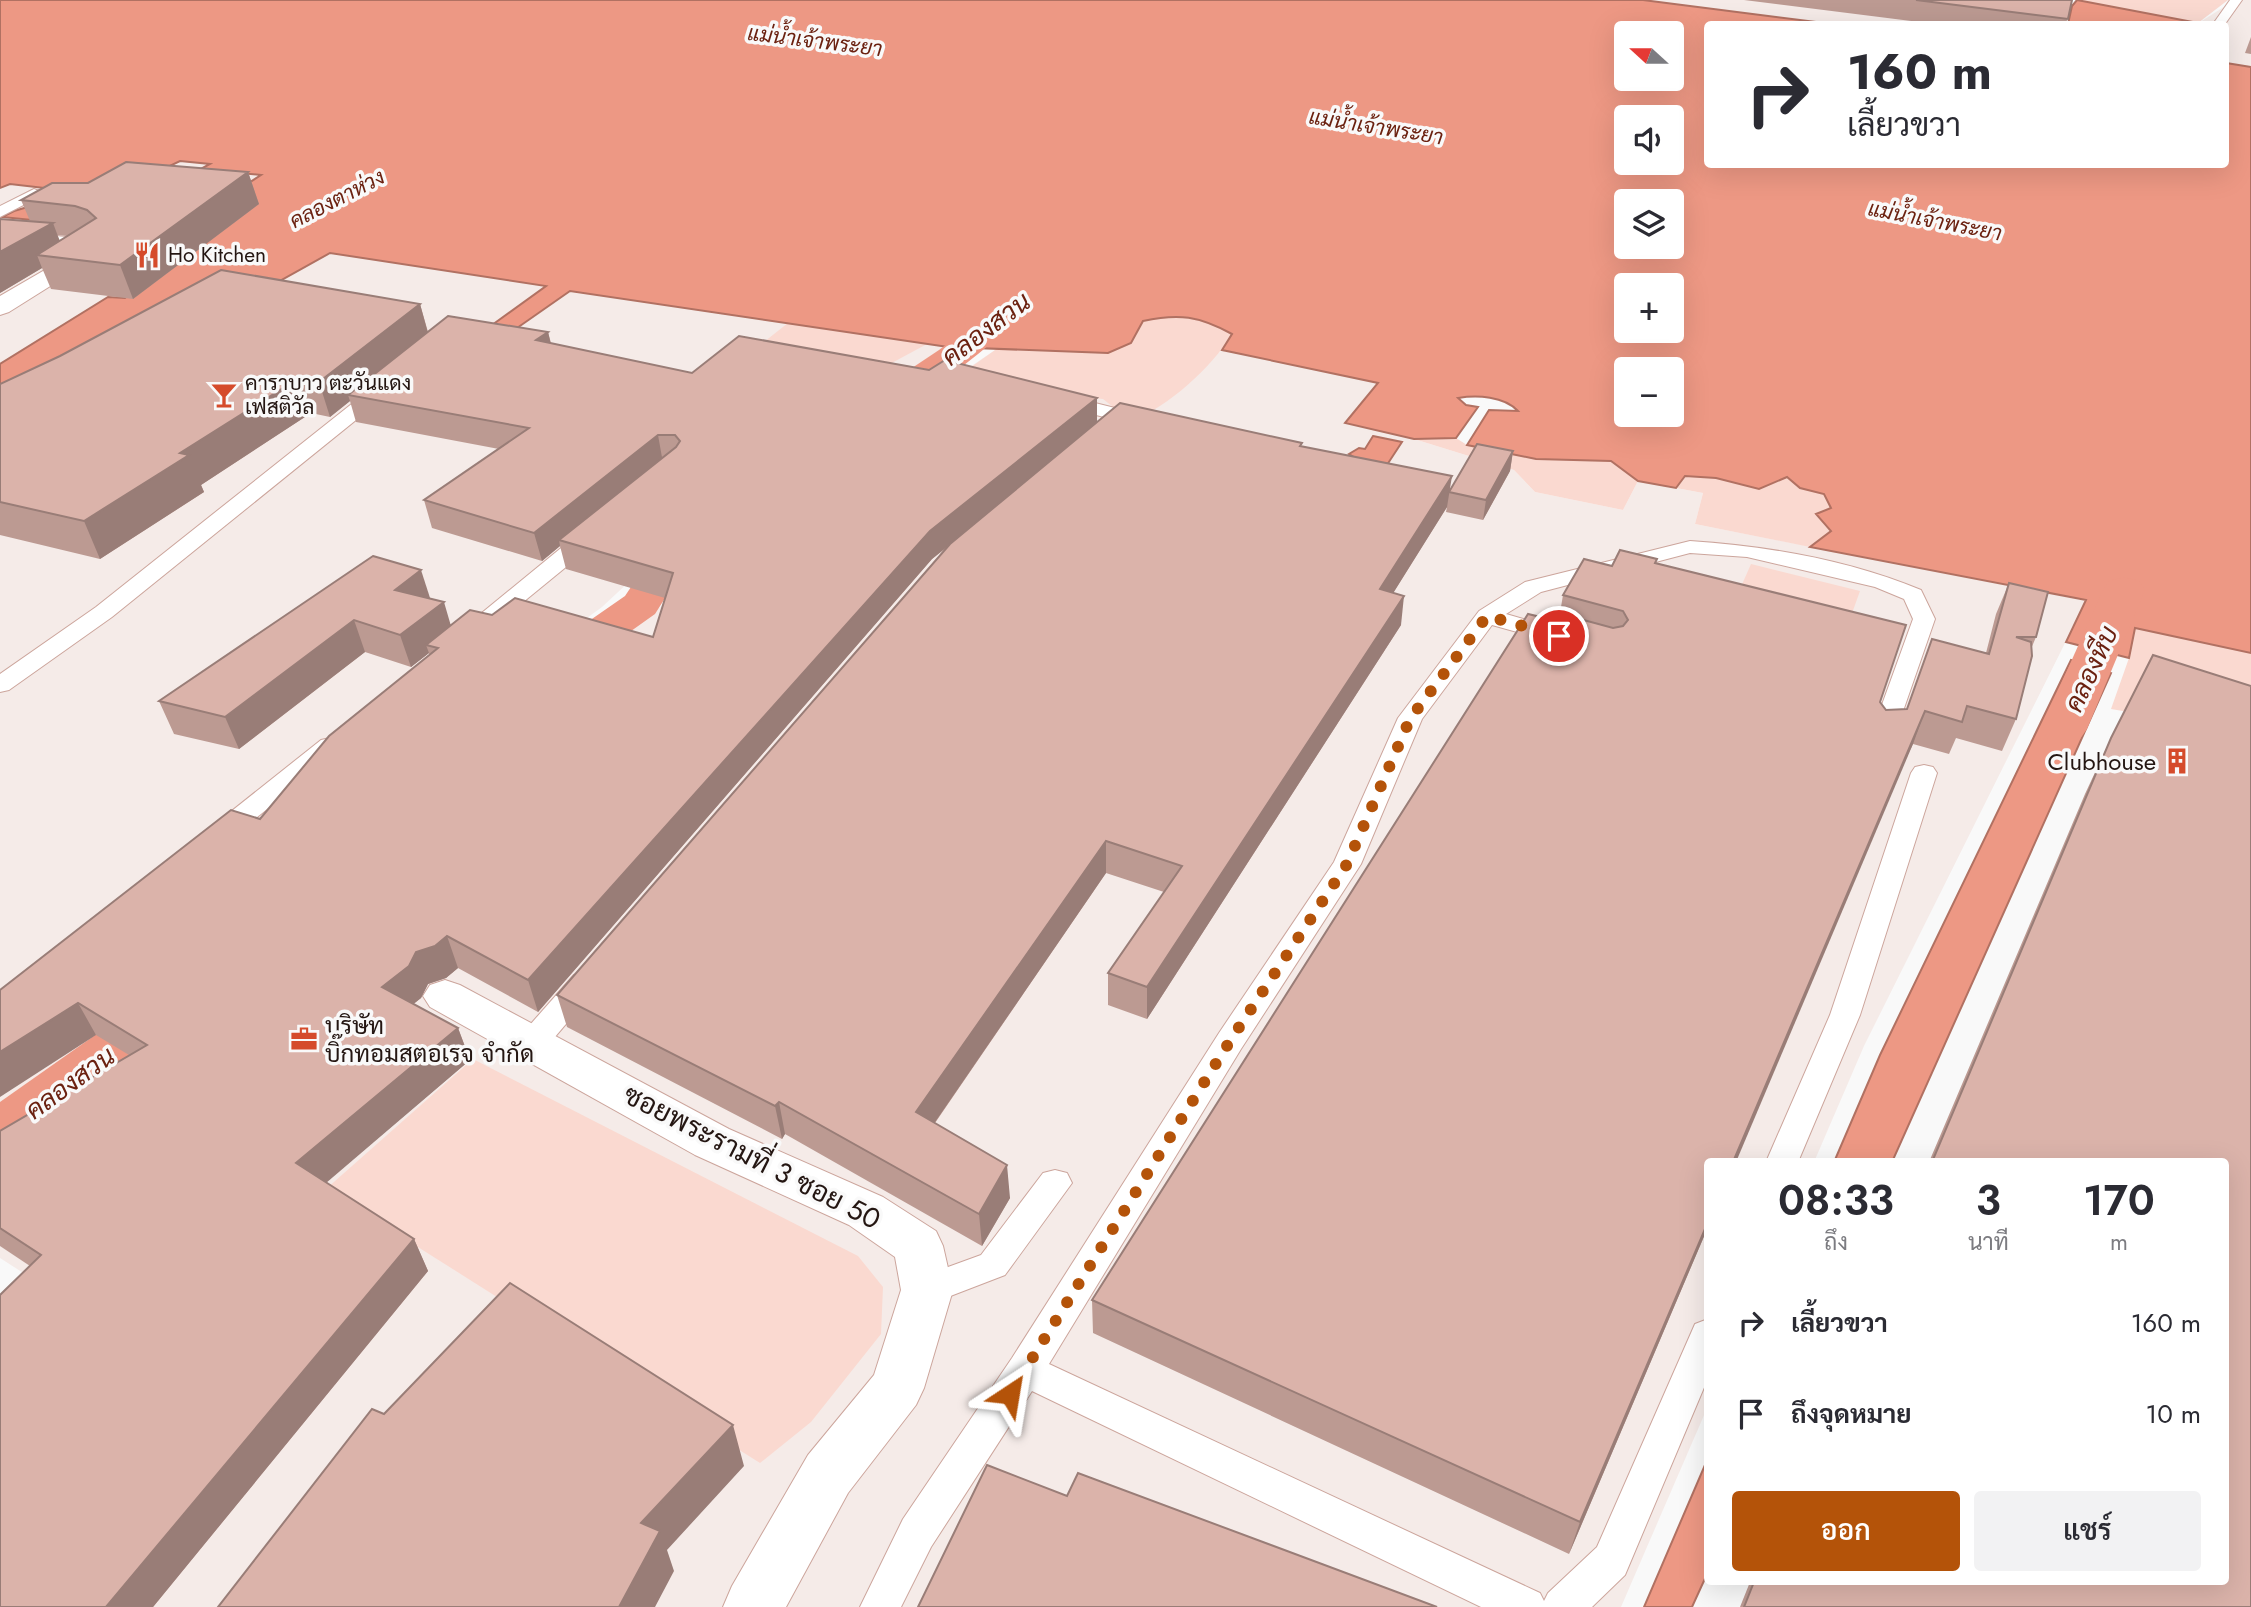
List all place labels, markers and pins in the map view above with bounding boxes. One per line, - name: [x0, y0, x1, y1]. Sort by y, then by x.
- restaurant icon: Ho Kitchen: [132, 240, 162, 270]
- place label: Ho Kitchen: [168, 240, 266, 270]
- place label: คาราบาว ตะวันแดง เฟสติวัล: [245, 368, 411, 422]
- bar icon: คาราบาว ตะวันแดง เฟสติวัล: [209, 380, 239, 410]
- pin: [1529, 606, 1589, 666]
- place label: Clubhouse: [2047, 744, 2156, 779]
- building icon: Clubhouse: [2162, 746, 2192, 776]
- place label: บริษัท บิ๊กทอมสตอเรจ จำกัด: [325, 1008, 534, 1071]
- office icon: บริษัท บิ๊กทอมสตอเรจ จำกัด: [289, 1024, 319, 1054]

